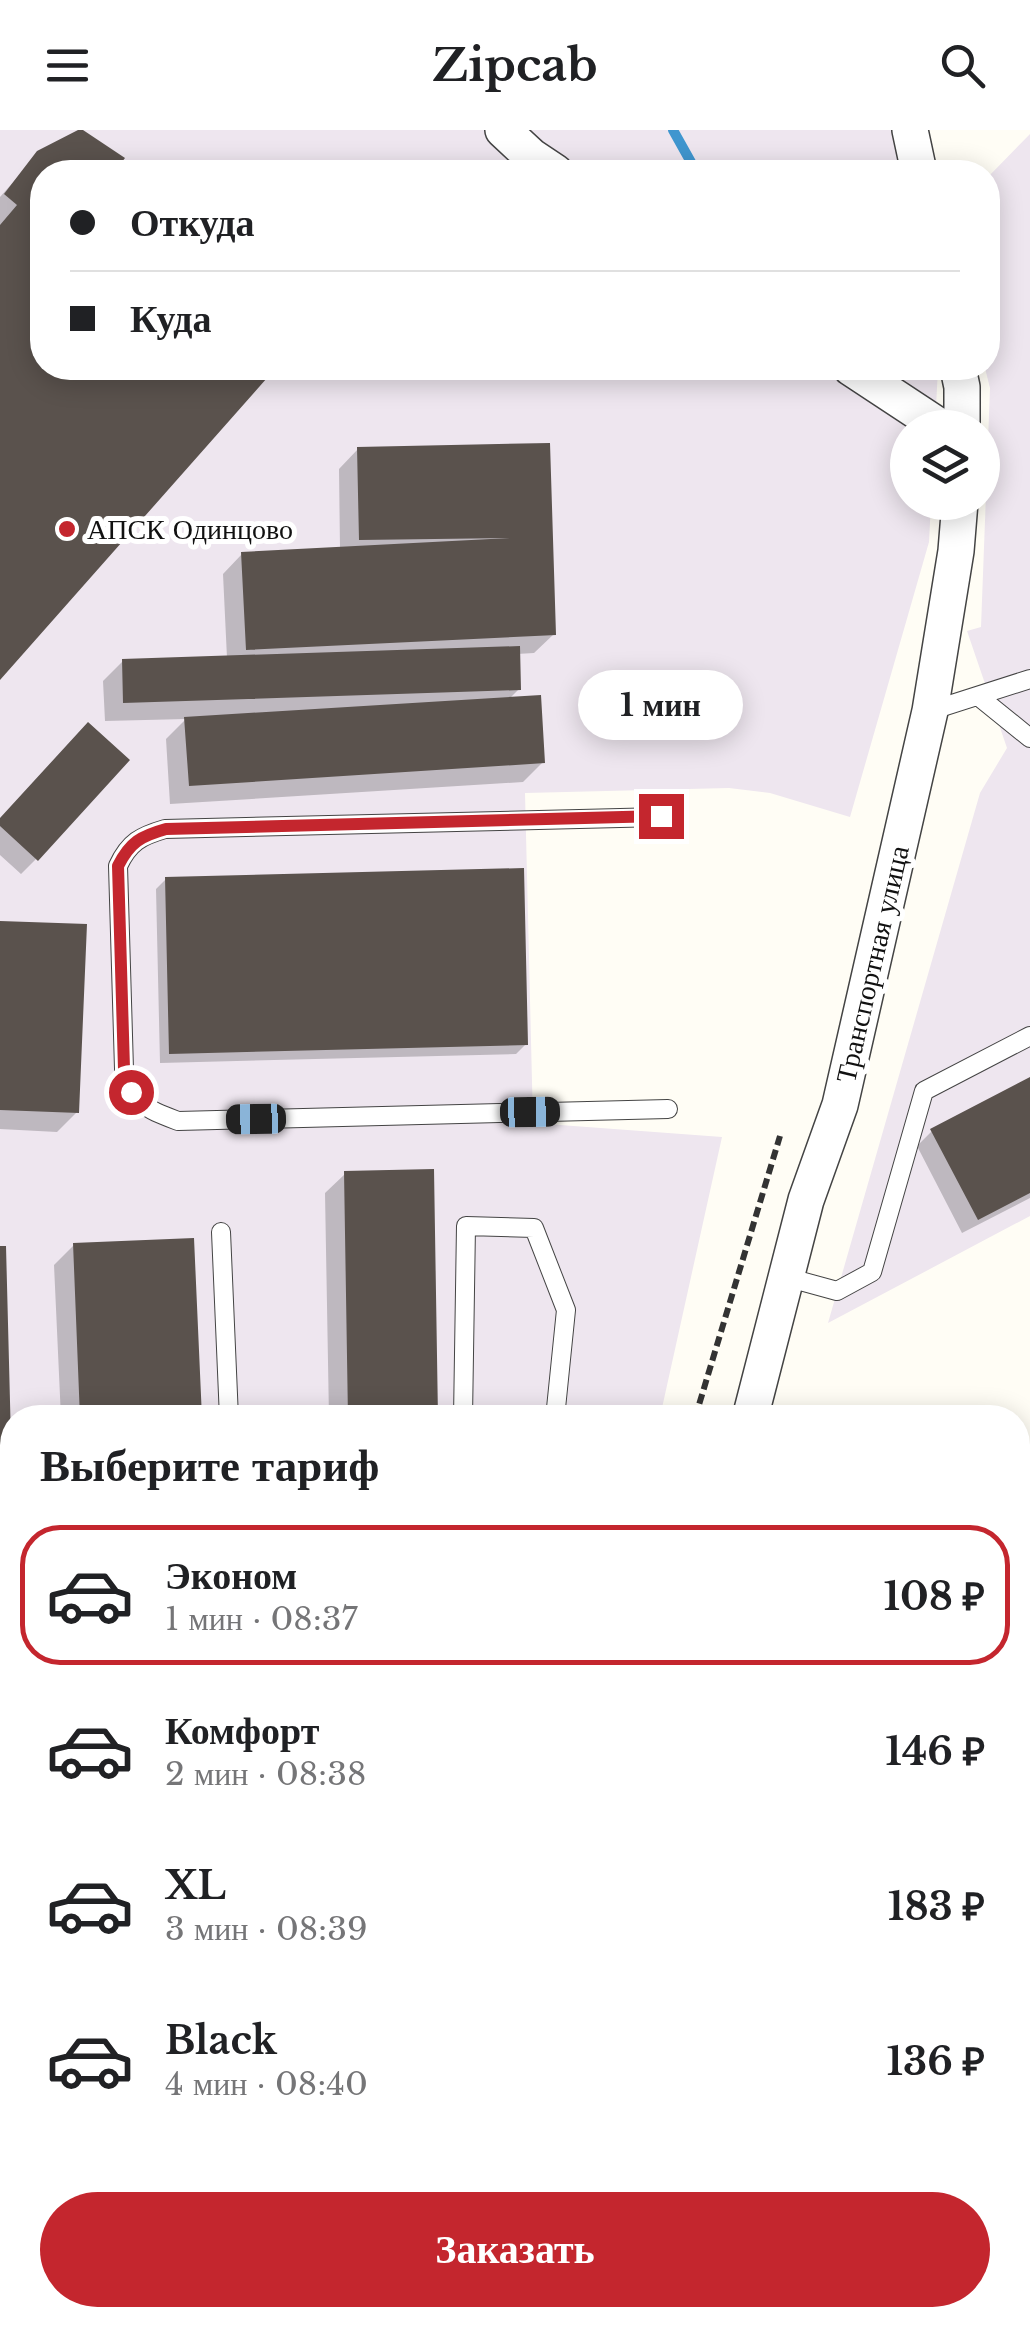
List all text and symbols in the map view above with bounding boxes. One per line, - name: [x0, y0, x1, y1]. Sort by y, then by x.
- text: Zipcab: [432, 37, 598, 93]
- icon: menu: [40, 38, 95, 93]
- icon: search: [935, 38, 990, 93]
- text: Откуда: [130, 199, 254, 246]
- text: Куда: [130, 295, 211, 342]
- map controls: [890, 410, 1000, 520]
- button: layers: [890, 410, 1000, 520]
- place label: АПСК Одинцово: [87, 512, 293, 547]
- marker: АПСК Одинцово: [56, 518, 78, 540]
- callout: 1 мин: [578, 671, 744, 741]
- text: 1 мин: [620, 685, 701, 725]
- route end: [639, 794, 684, 839]
- street label: Транспортная улица: [828, 842, 917, 1086]
- route start: [109, 1070, 154, 1115]
- car: [500, 1096, 560, 1128]
- car: [226, 1103, 286, 1135]
- text: Выберите тариф: [40, 1437, 379, 1493]
- icon: car: [45, 1550, 135, 1640]
- text: Эконом: [165, 1552, 297, 1599]
- text: 108 ₽: [883, 1573, 985, 1620]
- text: 1 мин · 08:37: [165, 1599, 358, 1639]
- icon: car: [45, 1705, 135, 1795]
- text: Комфорт: [165, 1707, 319, 1754]
- text: 146 ₽: [885, 1728, 985, 1775]
- text: 2 мин · 08:38: [165, 1754, 366, 1794]
- icon: car: [45, 1860, 135, 1950]
- text: XL: [165, 1862, 226, 1909]
- text: 183 ₽: [888, 1883, 985, 1930]
- text: 3 мин · 08:39: [165, 1909, 368, 1949]
- icon: car: [45, 2015, 135, 2105]
- text: Black: [165, 2017, 277, 2064]
- text: 136 ₽: [886, 2038, 985, 2085]
- text: 4 мин · 08:40: [165, 2064, 368, 2104]
- button: Заказать: [40, 2192, 990, 2307]

